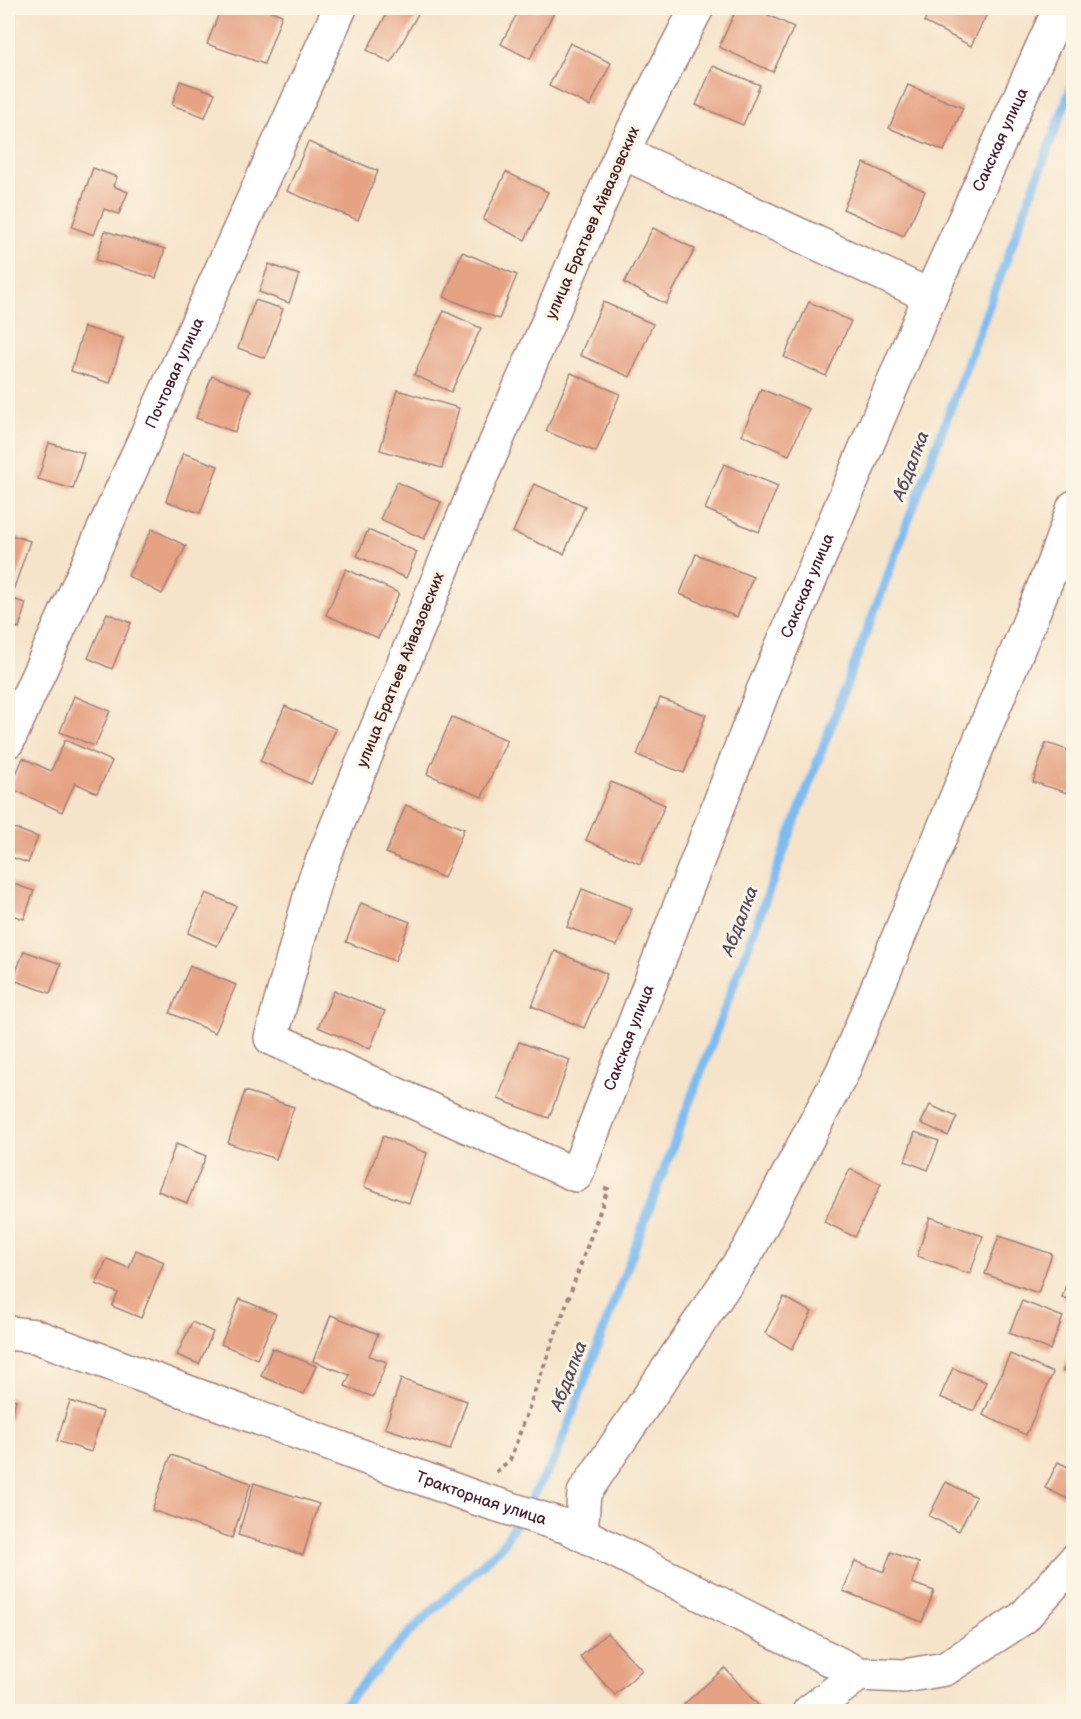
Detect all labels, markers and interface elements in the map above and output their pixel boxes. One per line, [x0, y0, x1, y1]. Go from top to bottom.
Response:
street label: Сакская улица [969, 84, 1032, 195]
street label: улица Братьев Айвазовских [542, 124, 644, 322]
street label: Почтовая улица [141, 314, 208, 431]
water label: Абдалка [888, 428, 934, 505]
street label: Сакская улица [777, 530, 838, 641]
street label: улица Братьев Айвазовских [353, 570, 449, 770]
water label: Абдалка [717, 883, 763, 960]
street label: Сакская улица [600, 982, 658, 1093]
water label: Абдалка [546, 1338, 592, 1415]
street label: Тракторная улица [413, 1467, 549, 1529]

